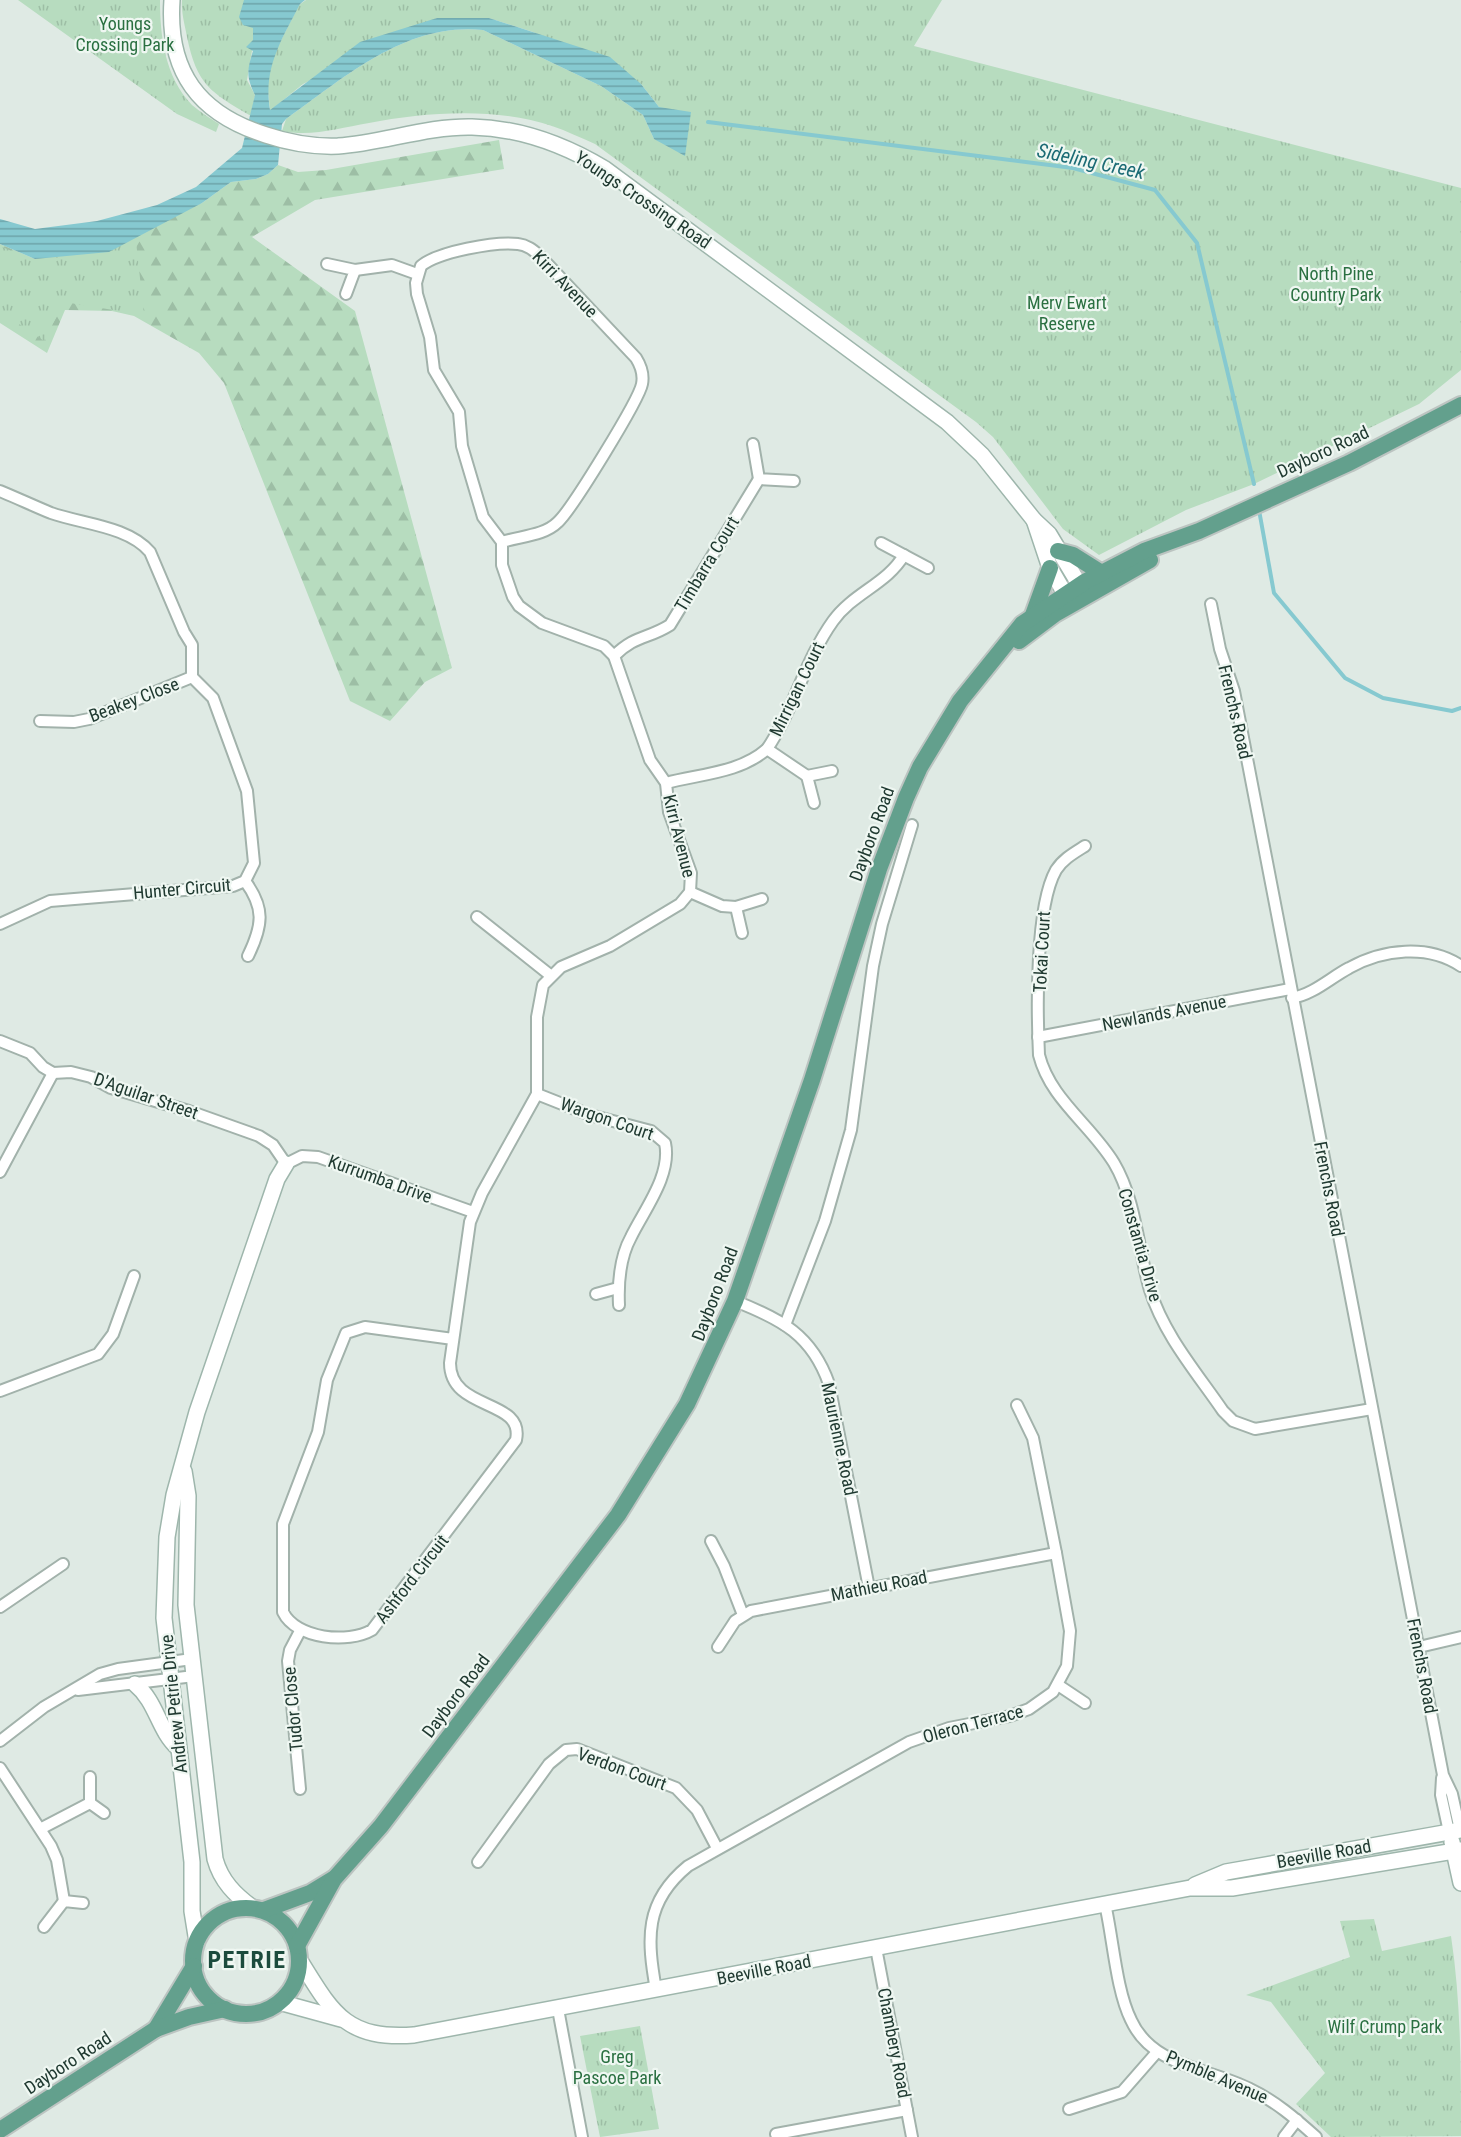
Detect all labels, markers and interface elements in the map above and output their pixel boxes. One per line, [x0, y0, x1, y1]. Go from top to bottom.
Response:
park label: Youngs Crossing Park [76, 13, 174, 55]
water label: Sideling Creek [1035, 138, 1148, 184]
street label: Youngs Crossing Road [571, 146, 715, 253]
street label: Kirri Avenue [528, 246, 602, 322]
park label: North Pine Country Park [1290, 263, 1382, 305]
park label: Merv Ewart Reserve [1027, 292, 1107, 334]
street label: Dayboro Road [1274, 421, 1372, 482]
street label: Timbarra Court [670, 512, 743, 615]
street label: Mirrigan Court [765, 638, 828, 739]
street label: Frenchs Road [1214, 663, 1257, 761]
street label: Beakey Close [86, 673, 182, 726]
street label: Dayboro Road [845, 784, 898, 884]
street label: Kirri Avenue [659, 792, 700, 880]
street label: Hunter Circuit [132, 874, 232, 903]
street label: Tokai Court [1029, 911, 1054, 993]
street label: Newlands Avenue [1100, 990, 1228, 1035]
street label: D'Aguilar Street [91, 1068, 201, 1123]
street label: Wargon Court [558, 1093, 657, 1144]
street label: Frenchs Road [1310, 1140, 1349, 1238]
street label: Kurrumba Drive [325, 1150, 435, 1207]
street label: Constantia Drive [1114, 1186, 1167, 1304]
street label: Dayboro Road [687, 1244, 742, 1344]
street label: Maurienne Road [817, 1380, 862, 1497]
street label: Ashford Circuit [371, 1530, 453, 1627]
street label: Mathieu Road [829, 1566, 929, 1605]
street label: Frenchs Road [1403, 1617, 1442, 1715]
street label: Andrew Petrie Drive [156, 1634, 191, 1774]
street label: Dayboro Road [417, 1650, 494, 1741]
street label: Tudor Close [278, 1666, 307, 1752]
street label: Oleron Terrace [920, 1700, 1025, 1747]
street label: Verdon Court [575, 1743, 670, 1794]
street label: Beeville Road [1275, 1835, 1373, 1872]
district label: PETRIE [207, 1946, 287, 1974]
street label: Beeville Road [715, 1950, 813, 1989]
street label: Chambery Road [874, 1986, 915, 2100]
park label: Wilf Crump Park [1328, 2016, 1442, 2037]
street label: Dayboro Road [21, 2027, 115, 2098]
park label: Greg Pascoe Park [573, 2046, 661, 2088]
street label: Pymble Avenue [1163, 2046, 1271, 2107]

